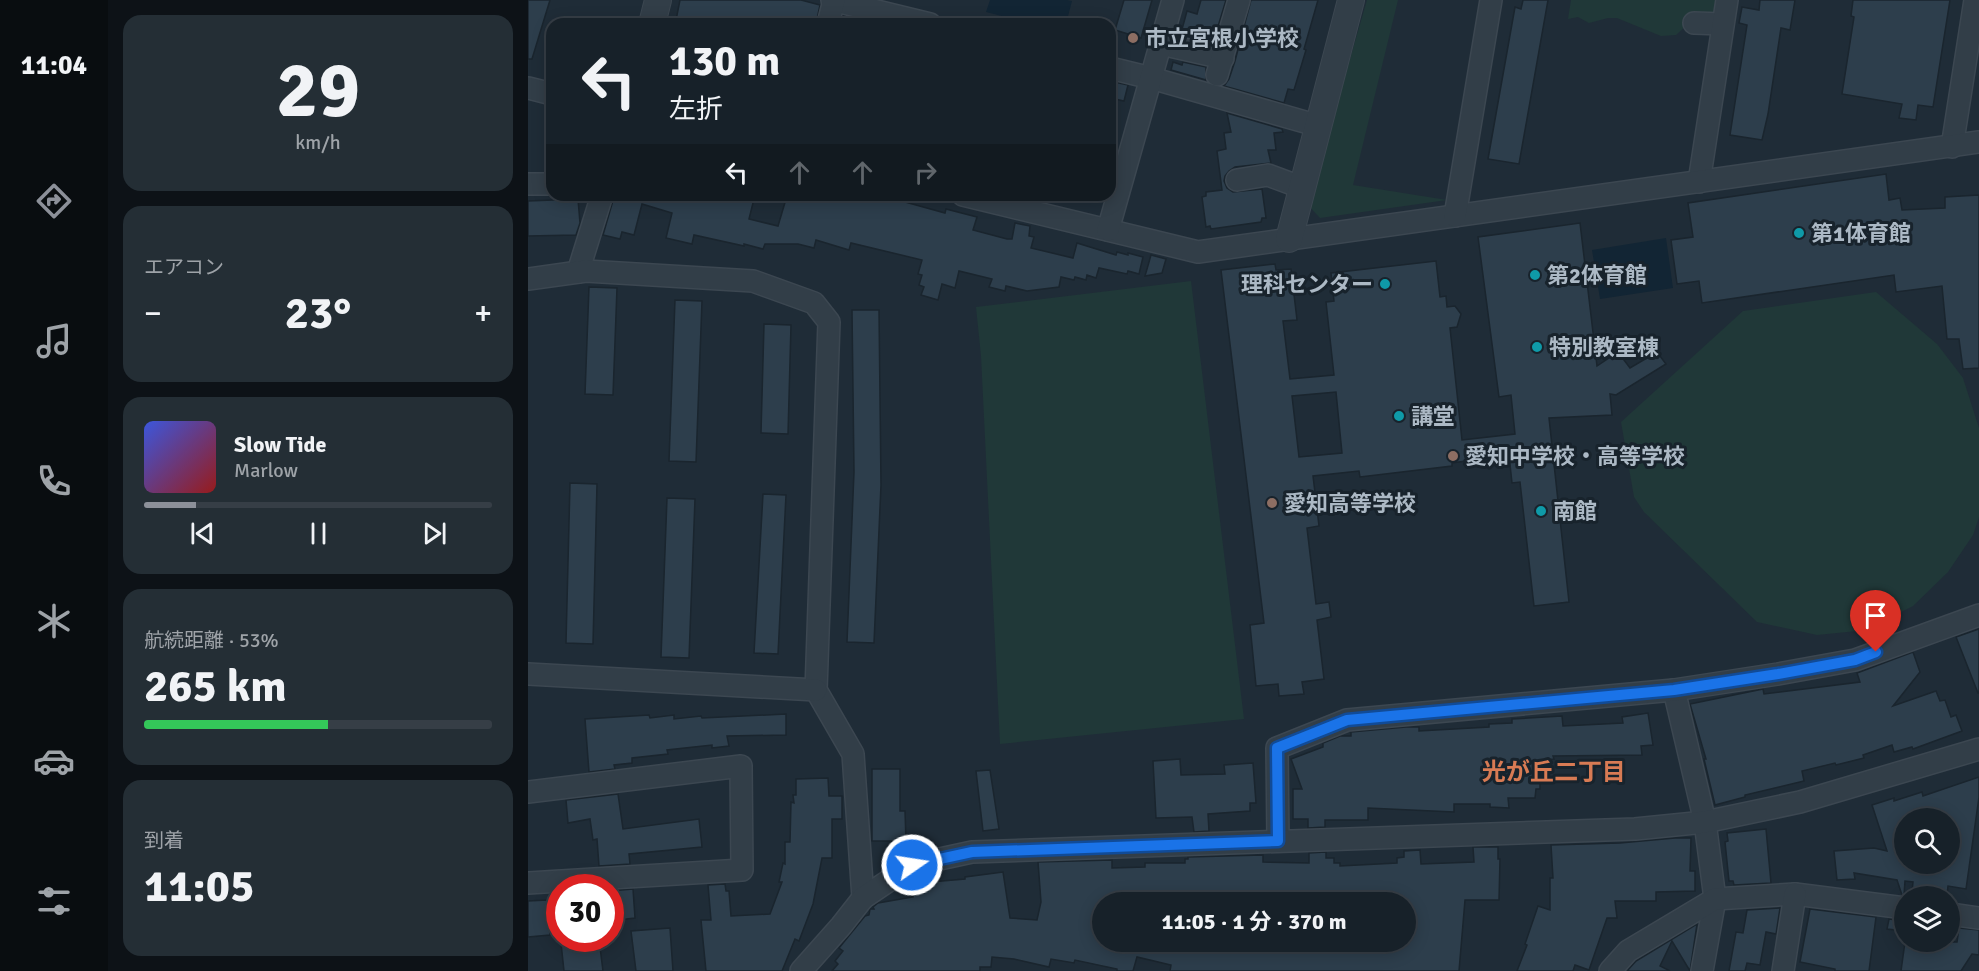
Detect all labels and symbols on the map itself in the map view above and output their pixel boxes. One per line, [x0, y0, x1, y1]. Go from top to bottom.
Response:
place label: 市立宮根小学校 [1145, 25, 1299, 52]
marker: 市立宮根小学校 [1126, 31, 1140, 45]
place label: 第1体育館 [1811, 220, 1911, 247]
marker: 第1体育館 [1792, 226, 1806, 240]
place label: 第2体育館 [1547, 262, 1647, 289]
marker: 第2体育館 [1528, 268, 1542, 282]
place label: 理科センター [1241, 271, 1373, 298]
marker: 理科センター [1378, 277, 1392, 291]
place label: 特別教室棟 [1549, 334, 1659, 361]
marker: 特別教室棟 [1530, 340, 1544, 354]
place label: 講堂 [1411, 403, 1455, 430]
marker: 講堂 [1392, 409, 1406, 423]
place label: 愛知中学校・高等学校 [1465, 443, 1685, 470]
marker: 愛知中学校・高等学校 [1446, 449, 1460, 463]
place label: 愛知高等学校 [1284, 490, 1416, 517]
marker: 愛知高等学校 [1265, 496, 1279, 510]
place label: 南館 [1553, 498, 1597, 525]
marker: 南館 [1534, 504, 1548, 518]
pin [1850, 590, 1901, 652]
district label: 光が丘二丁目 [1482, 757, 1626, 787]
position arrow [880, 833, 944, 897]
speed limit sign: 30 [546, 874, 624, 952]

